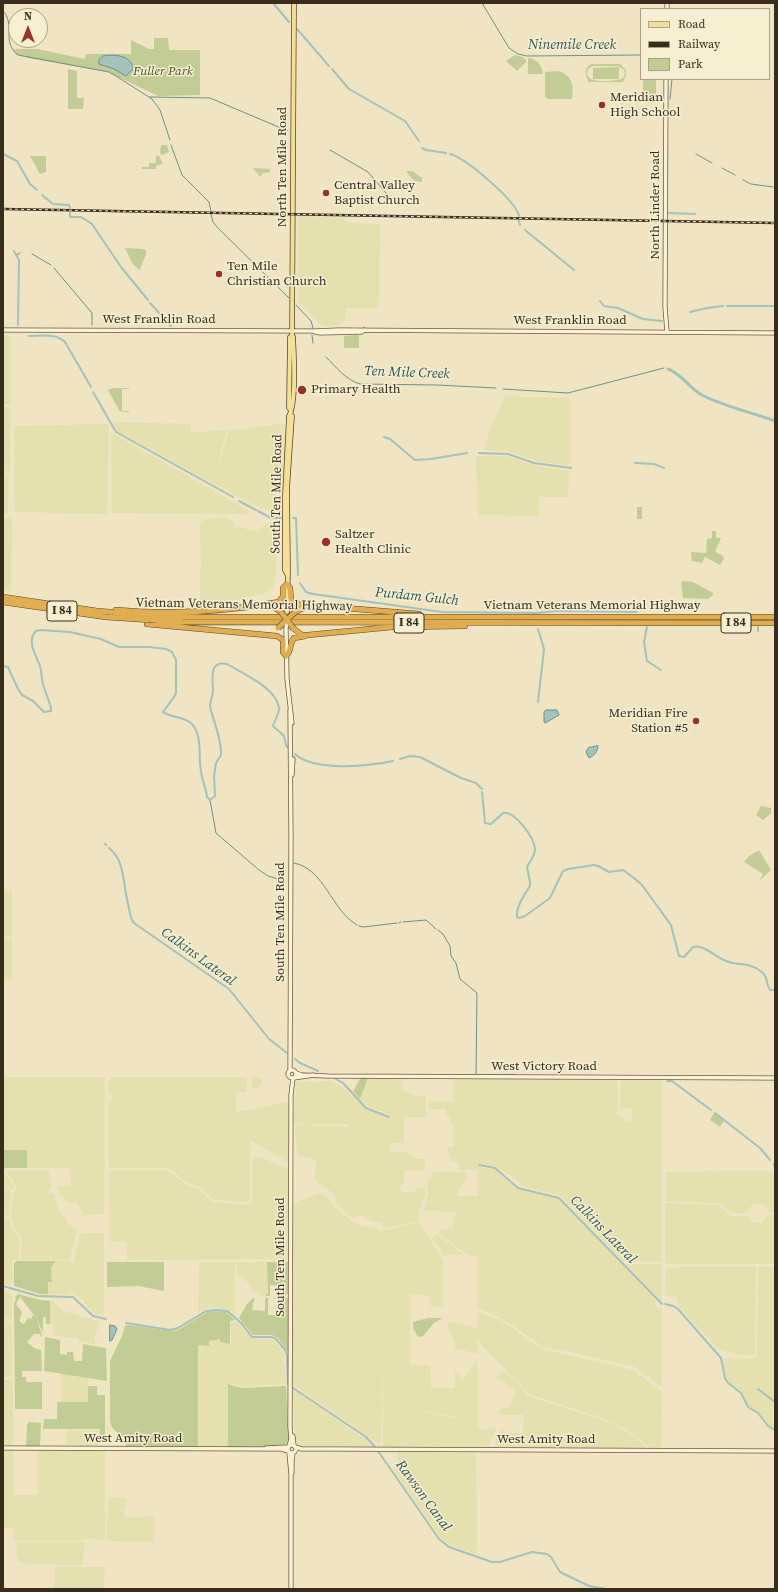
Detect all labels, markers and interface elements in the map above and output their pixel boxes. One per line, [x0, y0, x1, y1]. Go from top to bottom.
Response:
north arrow [8, 8, 48, 48]
legend [640, 8, 770, 80]
text: N [24, 9, 32, 24]
text: Road [678, 16, 705, 32]
text: Railway [678, 36, 720, 52]
water label: Ninemile Creek [528, 37, 616, 53]
text: Park [678, 56, 703, 72]
park label: Fuller Park [133, 64, 193, 80]
place label: Meridian High School [610, 90, 680, 121]
marker: Meridian High School [597, 100, 607, 110]
street label: North Ten Mile Road [275, 107, 291, 227]
street label: North Linder Road [648, 151, 664, 259]
place label: Central Valley Baptist Church [334, 178, 420, 209]
marker: Central Valley Baptist Church [321, 188, 331, 198]
place label: Ten Mile Christian Church [227, 259, 327, 290]
marker: Ten Mile Christian Church [214, 269, 224, 279]
street label: West Franklin Road [102, 312, 216, 328]
street label: West Franklin Road [513, 313, 627, 329]
water label: Ten Mile Creek [364, 363, 450, 383]
place label: Primary Health [311, 382, 400, 398]
marker: Primary Health [296, 384, 308, 396]
street label: South Ten Mile Road [268, 434, 286, 554]
place label: Saltzer Health Clinic [335, 527, 411, 558]
marker: Saltzer Health Clinic [320, 536, 332, 548]
water label: Purdam Gulch [374, 584, 460, 610]
street label: Vietnam Veterans Memorial Highway [135, 595, 353, 615]
street label: Vietnam Veterans Memorial Highway [484, 598, 700, 614]
road number: I 84 [47, 601, 77, 621]
road number: I 84 [394, 613, 424, 633]
road number: I 84 [721, 613, 751, 633]
place label: Meridian Fire Station #5 [609, 706, 688, 737]
marker: Meridian Fire Station #5 [691, 716, 701, 726]
street label: South Ten Mile Road [273, 862, 289, 982]
water label: Calkins Lateral [157, 924, 239, 990]
street label: West Victory Road [491, 1059, 597, 1075]
water label: Calkins Lateral [566, 1192, 640, 1268]
street label: South Ten Mile Road [273, 1197, 289, 1317]
street label: West Amity Road [84, 1431, 182, 1447]
street label: West Amity Road [497, 1432, 595, 1448]
water label: Rawson Canal [392, 1457, 454, 1535]

